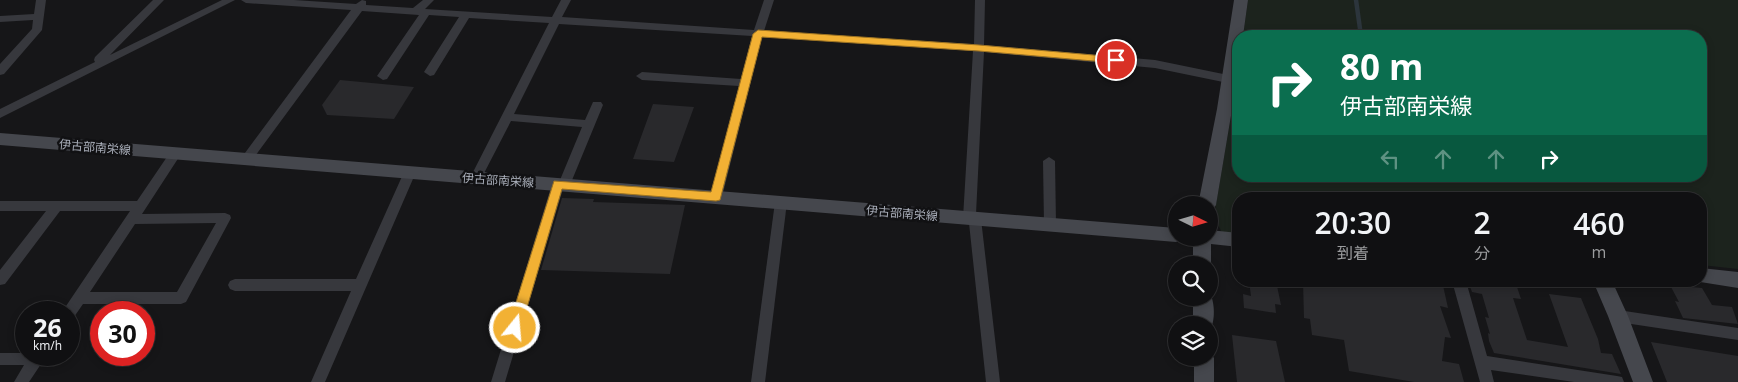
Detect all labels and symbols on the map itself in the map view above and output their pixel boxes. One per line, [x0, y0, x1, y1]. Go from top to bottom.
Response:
pin [1095, 39, 1137, 81]
street label: 伊古部南栄線 [58, 135, 132, 159]
street label: 伊古部南栄線 [461, 169, 535, 191]
north arrow [1168, 196, 1218, 246]
street label: 伊古部南栄線 [865, 201, 939, 225]
speed limit sign: 30 [90, 301, 155, 366]
position arrow [488, 301, 540, 353]

